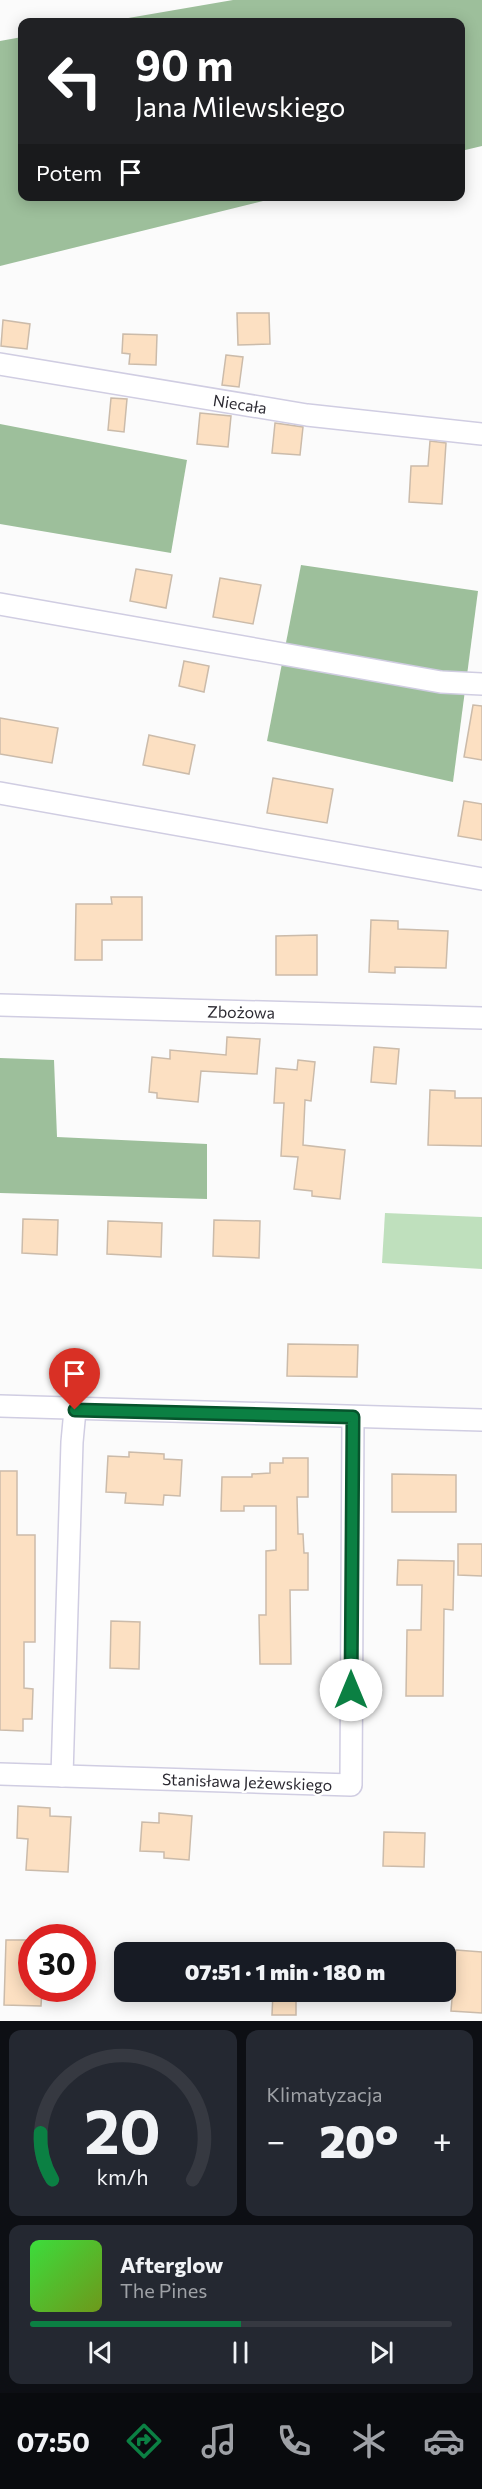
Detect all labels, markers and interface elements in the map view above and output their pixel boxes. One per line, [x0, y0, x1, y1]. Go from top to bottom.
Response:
text: 90 m [135, 38, 234, 90]
icon: left [36, 42, 114, 120]
text: Jana Milewskiego [135, 90, 345, 123]
icon: arrive [114, 156, 147, 189]
text: Potem [36, 159, 102, 186]
street label: Niecała [212, 390, 268, 417]
street label: Zbożowa [207, 1001, 275, 1022]
pin [49, 1348, 100, 1410]
icon: arrive [58, 1357, 91, 1390]
position arrow [319, 1658, 383, 1722]
street label: Stanisława Jeżewskiego [162, 1769, 333, 1794]
speed limit sign: 30 [18, 1924, 96, 2002]
text: 07:51 · 1 min · 180 m [185, 1958, 385, 1985]
text: Klimatyzacja [267, 2082, 382, 2106]
text: 20 [84, 2091, 161, 2167]
text: 20° [319, 2112, 398, 2167]
text: − [267, 2119, 285, 2160]
text: + [433, 2119, 452, 2160]
text: km/h [97, 2163, 149, 2189]
text: Afterglow [120, 2251, 223, 2278]
text: The Pines [120, 2278, 207, 2302]
icon: previous [84, 2336, 117, 2369]
icon: pause [224, 2336, 257, 2369]
icon: next [365, 2336, 398, 2369]
icon: directions [123, 2420, 165, 2462]
icon: music [198, 2420, 240, 2462]
icon: phone [273, 2420, 315, 2462]
icon: climate [348, 2420, 390, 2462]
icon: car [423, 2420, 465, 2462]
text: 07:50 [17, 2425, 90, 2458]

